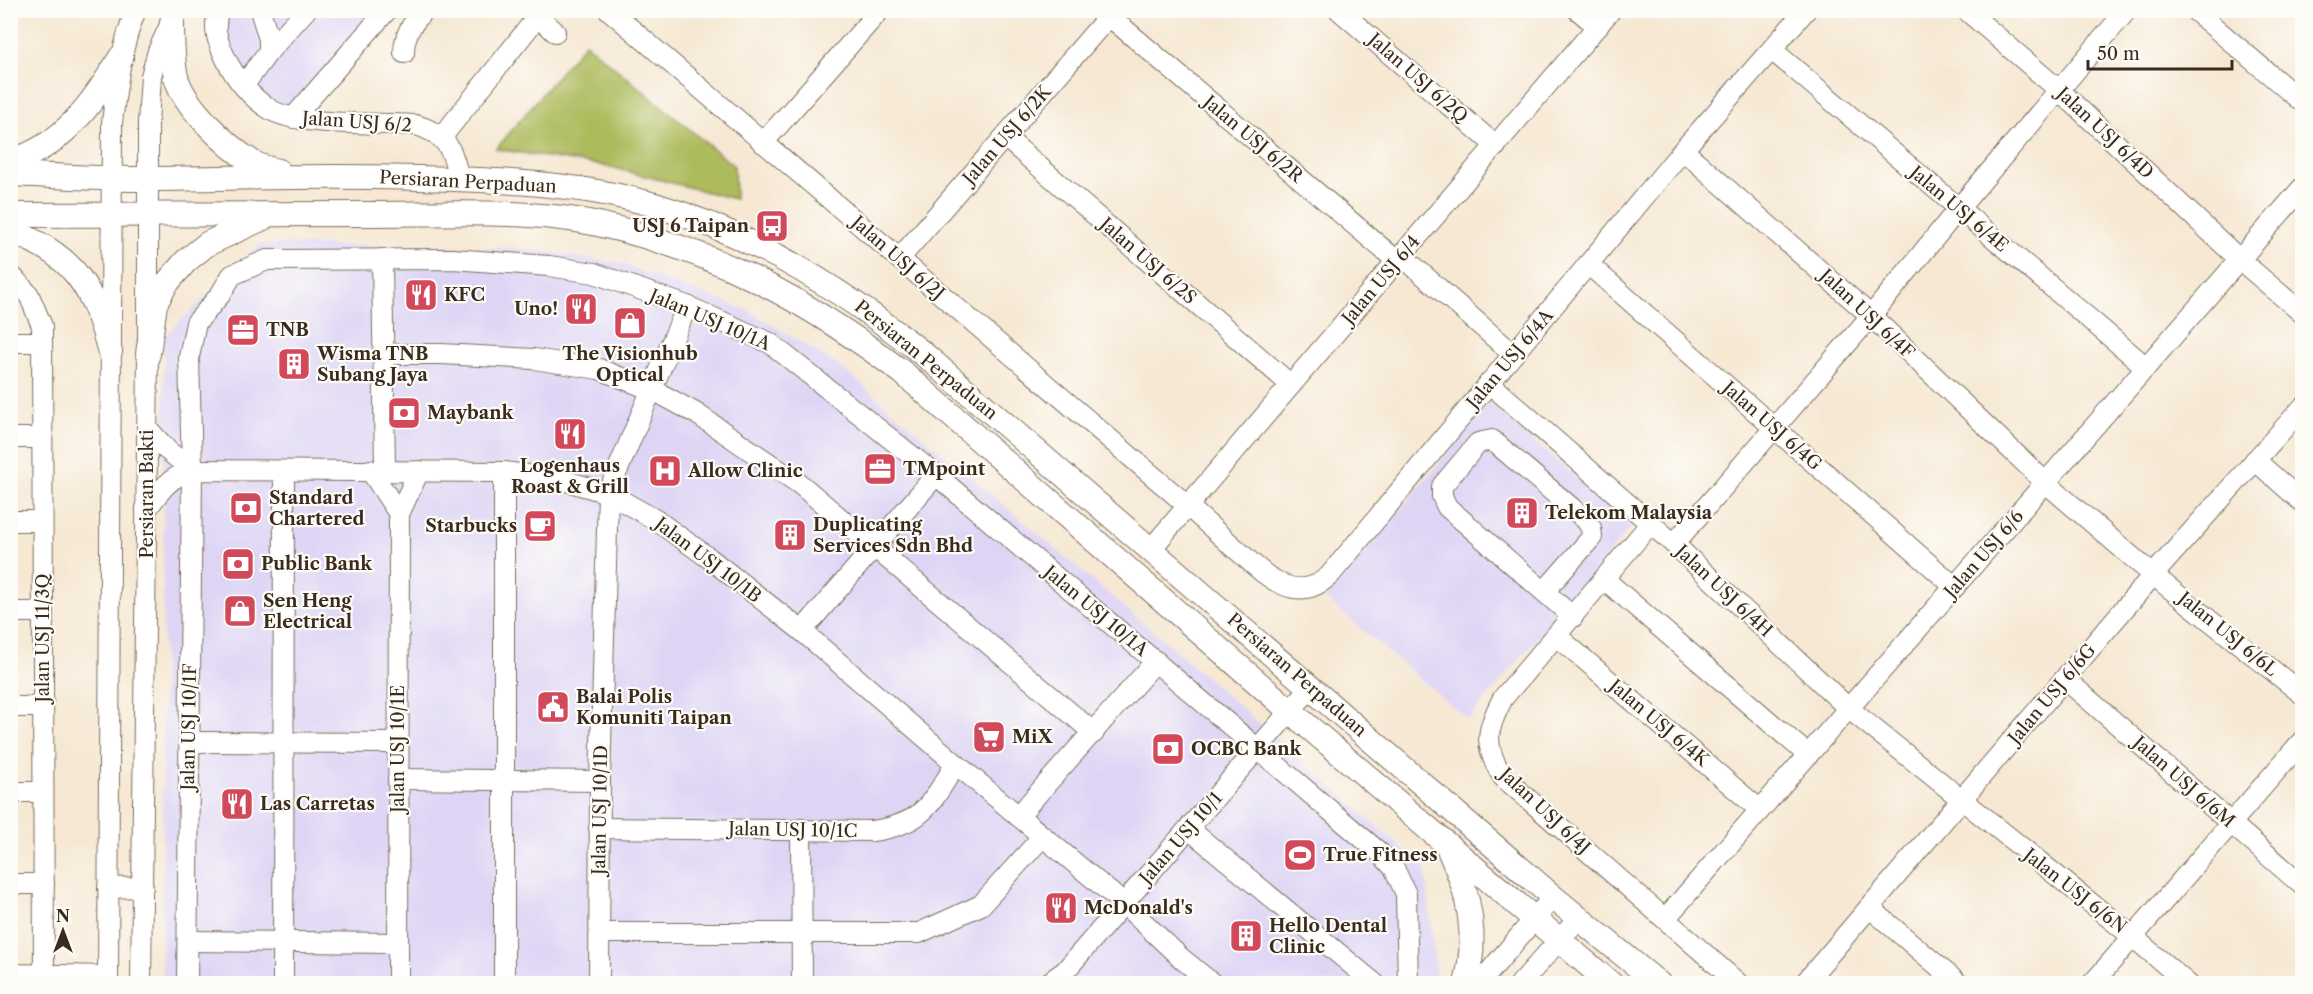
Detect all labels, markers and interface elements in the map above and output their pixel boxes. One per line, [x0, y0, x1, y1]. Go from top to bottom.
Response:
street label: Jalan USJ 6/2Q [1361, 27, 1472, 127]
scale bar [2088, 33, 2232, 71]
text: 50 m [2097, 43, 2140, 65]
street label: Jalan USJ 6/2K [956, 80, 1057, 191]
street label: Jalan USJ 6/4D [2050, 81, 2158, 183]
street label: Jalan USJ 6/2R [1197, 89, 1308, 188]
street label: Jalan USJ 6/2 [298, 107, 413, 137]
street label: Jalan USJ 6/4E [1903, 159, 2013, 257]
street label: Persiaran Perpaduan [379, 166, 557, 198]
bus stop icon: USJ 6 Taipan [754, 208, 790, 244]
street label: Jalan USJ 6/2J [845, 210, 949, 304]
street label: Jalan USJ 6/2S [1093, 211, 1201, 309]
place label: USJ 6 Taipan [632, 215, 750, 237]
street label: Jalan USJ 6/4 [1335, 231, 1425, 331]
street label: Jalan USJ 6/4F [1813, 263, 1919, 364]
restaurant icon: KFC [403, 277, 439, 313]
street label: Jalan USJ 10/1A [643, 283, 774, 356]
place label: KFC [444, 284, 485, 306]
restaurant icon: Uno! [563, 291, 599, 327]
street label: Persiaran Perpaduan [850, 296, 1002, 424]
place label: Uno! [514, 298, 558, 320]
street label: Jalan USJ 6/4A [1460, 304, 1558, 416]
shop icon: The Visionhub Optical [612, 305, 648, 341]
office icon: TNB [225, 312, 261, 348]
place label: TNB [266, 319, 309, 341]
place label: Wisma TNB Subang Jaya [316, 343, 428, 386]
place label: The Visionhub Optical [562, 343, 698, 386]
building icon: Wisma TNB Subang Jaya [276, 346, 312, 382]
street label: Jalan USJ 6/4G [1716, 375, 1826, 475]
bank icon: Maybank [386, 395, 422, 431]
place label: Maybank [427, 402, 515, 424]
restaurant icon: Logenhaus Roast & Grill [552, 416, 588, 452]
street label: Persiaran Bakti [136, 429, 158, 559]
office icon: TMpoint [862, 451, 898, 487]
hospital icon: Allow Clinic [647, 453, 683, 489]
place label: Logenhaus Roast & Grill [511, 455, 629, 498]
place label: TMpoint [903, 458, 986, 480]
place label: Allow Clinic [687, 460, 803, 482]
place label: Standard Chartered [269, 487, 364, 530]
bank icon: Standard Chartered [228, 490, 264, 526]
building icon: Telekom Malaysia [1504, 495, 1540, 531]
place label: Telekom Malaysia [1545, 502, 1713, 524]
street label: Jalan USJ 6/6 [1938, 505, 2028, 605]
cafe icon: Starbucks [522, 508, 558, 544]
street label: Jalan USJ 10/1B [648, 511, 766, 607]
place label: Duplicating Services Sdn Bhd [813, 514, 973, 557]
place label: Starbucks [425, 515, 517, 537]
building icon: Duplicating Services Sdn Bhd [772, 517, 808, 553]
street label: Jalan USJ 6/4H [1669, 538, 1777, 642]
bank icon: Public Bank [220, 546, 256, 582]
place label: Public Bank [261, 553, 373, 575]
street label: Jalan USJ 10/1A [1037, 559, 1153, 661]
street label: Jalan USJ 11/3Q [32, 573, 54, 706]
street label: Jalan USJ 6/6L [2172, 585, 2282, 681]
place label: Sen Heng Electrical [263, 590, 352, 633]
shop icon: Sen Heng Electrical [222, 593, 258, 629]
street label: Persiaran Perpaduan [1223, 608, 1371, 742]
street label: Jalan USJ 6/6G [2002, 639, 2101, 751]
street label: Jalan USJ 10/1F [177, 663, 201, 794]
street label: Jalan USJ 6/4K [1602, 673, 1714, 772]
street label: Jalan USJ 10/1E [387, 685, 409, 816]
place label: Balai Polis Komuniti Taipan [576, 686, 732, 729]
public building icon: Balai Polis Komuniti Taipan [535, 689, 571, 725]
supermarket icon: MiX [971, 719, 1007, 755]
place label: MiX [1012, 726, 1054, 748]
street label: Jalan USJ 6/6M [2126, 730, 2239, 832]
bank icon: OCBC Bank [1150, 731, 1186, 767]
place label: OCBC Bank [1191, 738, 1302, 760]
street label: Jalan USJ 10/1D [588, 745, 612, 878]
street label: Jalan USJ 6/4J [1493, 761, 1595, 859]
restaurant icon: Las Carretas [219, 786, 255, 822]
street label: Jalan USJ 10/1 [1133, 787, 1227, 891]
place label: Las Carretas [260, 793, 375, 815]
street label: Jalan USJ 10/1C [725, 818, 858, 842]
sports icon: True Fitness [1282, 837, 1318, 873]
street label: Jalan USJ 6/6N [2017, 842, 2131, 938]
place label: True Fitness [1323, 844, 1438, 866]
restaurant icon: McDonald's [1043, 890, 1079, 926]
place label: McDonald's [1084, 897, 1193, 919]
north arrow [33, 901, 93, 961]
text: N [56, 906, 70, 926]
place label: Hello Dental Clinic [1269, 915, 1387, 958]
building icon: Hello Dental Clinic [1228, 918, 1264, 954]

